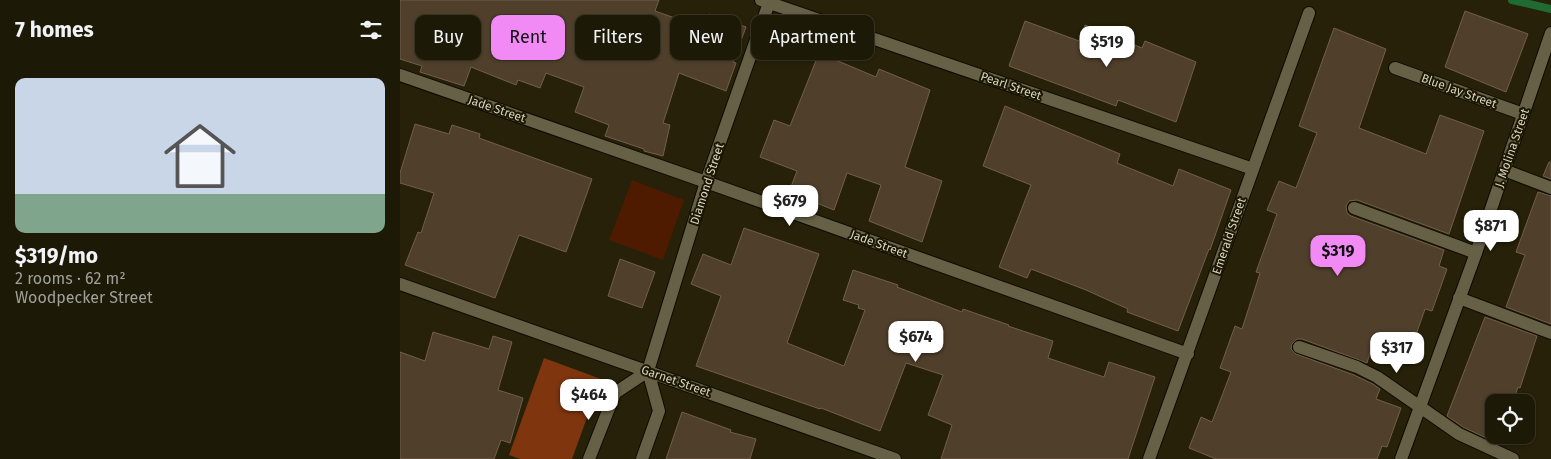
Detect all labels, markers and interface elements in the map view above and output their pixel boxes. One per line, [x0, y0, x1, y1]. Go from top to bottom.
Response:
chip: Buy [415, 15, 481, 60]
chip: Rent [491, 15, 565, 60]
chip: Filters [575, 15, 660, 60]
chip: New [670, 15, 741, 60]
chip: Apartment [751, 15, 874, 60]
icon: filters [357, 16, 385, 44]
text: 7 homes [15, 17, 94, 43]
pin: $519 [1077, 26, 1137, 68]
text: $519 [1091, 32, 1123, 51]
street label: Pearl Street [979, 69, 1044, 103]
street label: Blue Jay Street [1419, 71, 1499, 111]
street label: Jade Street [467, 93, 528, 126]
street label: J. Molina Street [1492, 106, 1532, 189]
icon: home [155, 111, 245, 201]
street label: Diamond Street [687, 141, 727, 227]
pin: $679 [760, 184, 820, 227]
text: $679 [773, 191, 807, 210]
street label: Emerald Street [1209, 195, 1249, 276]
pin: $871 [1461, 210, 1521, 252]
text: $871 [1475, 216, 1507, 235]
street label: Jade Street [849, 227, 910, 261]
pin: $319 [1308, 234, 1368, 277]
text: $319 [1321, 241, 1355, 260]
text: $319/mo [15, 243, 98, 269]
text: 2 rooms · 62 m² [15, 269, 126, 288]
text: Woodpecker Street [15, 288, 153, 307]
pin: $674 [886, 320, 946, 363]
text: $674 [899, 327, 933, 346]
pin: $317 [1367, 332, 1427, 374]
text: $317 [1381, 338, 1413, 357]
street label: Garnet Street [640, 363, 713, 400]
pin: $464 [559, 378, 619, 421]
text: $464 [571, 385, 607, 404]
map controls [1485, 394, 1535, 444]
button: locate [1485, 394, 1535, 444]

